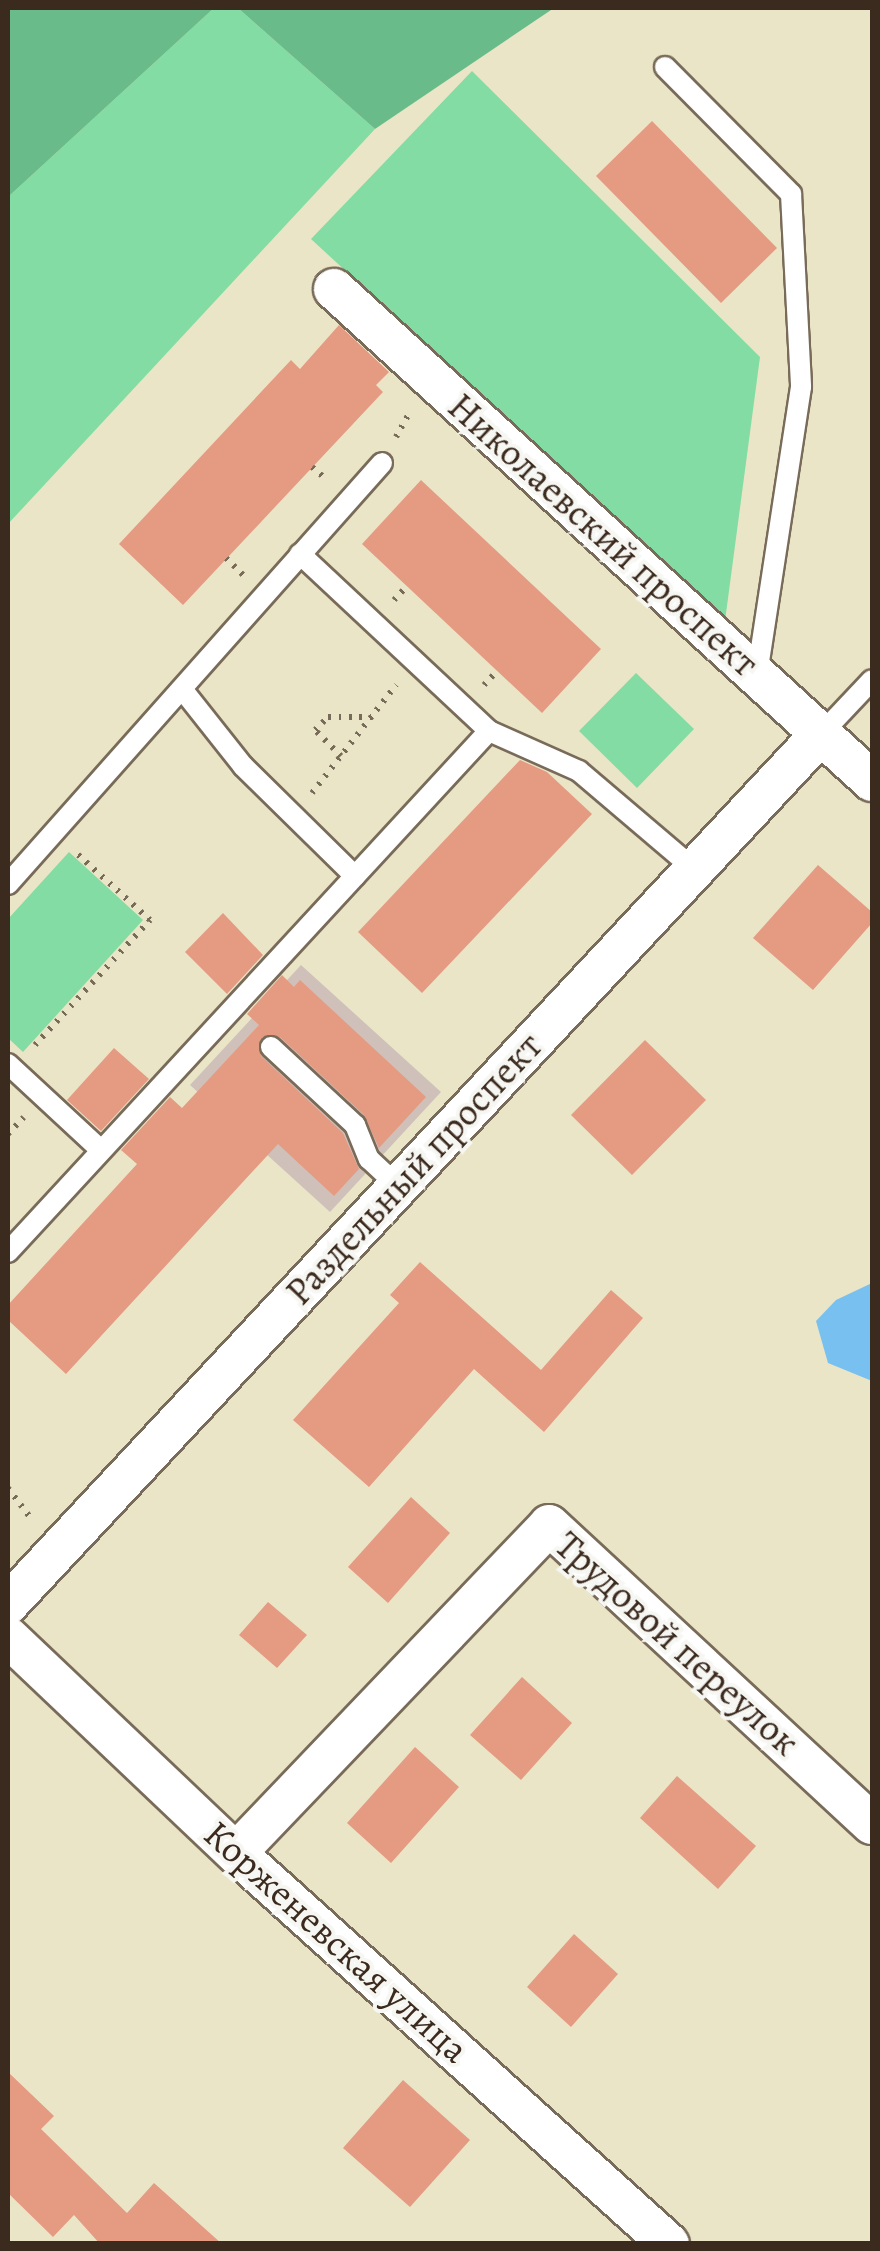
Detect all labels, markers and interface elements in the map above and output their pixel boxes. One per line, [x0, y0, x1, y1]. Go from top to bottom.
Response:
street label: Николаевский проспект [439, 384, 767, 686]
street label: Раздельный проспект [276, 1023, 552, 1315]
street label: Трудовой переулок [546, 1523, 808, 1765]
street label: Корженевская улица [194, 1811, 478, 2073]

